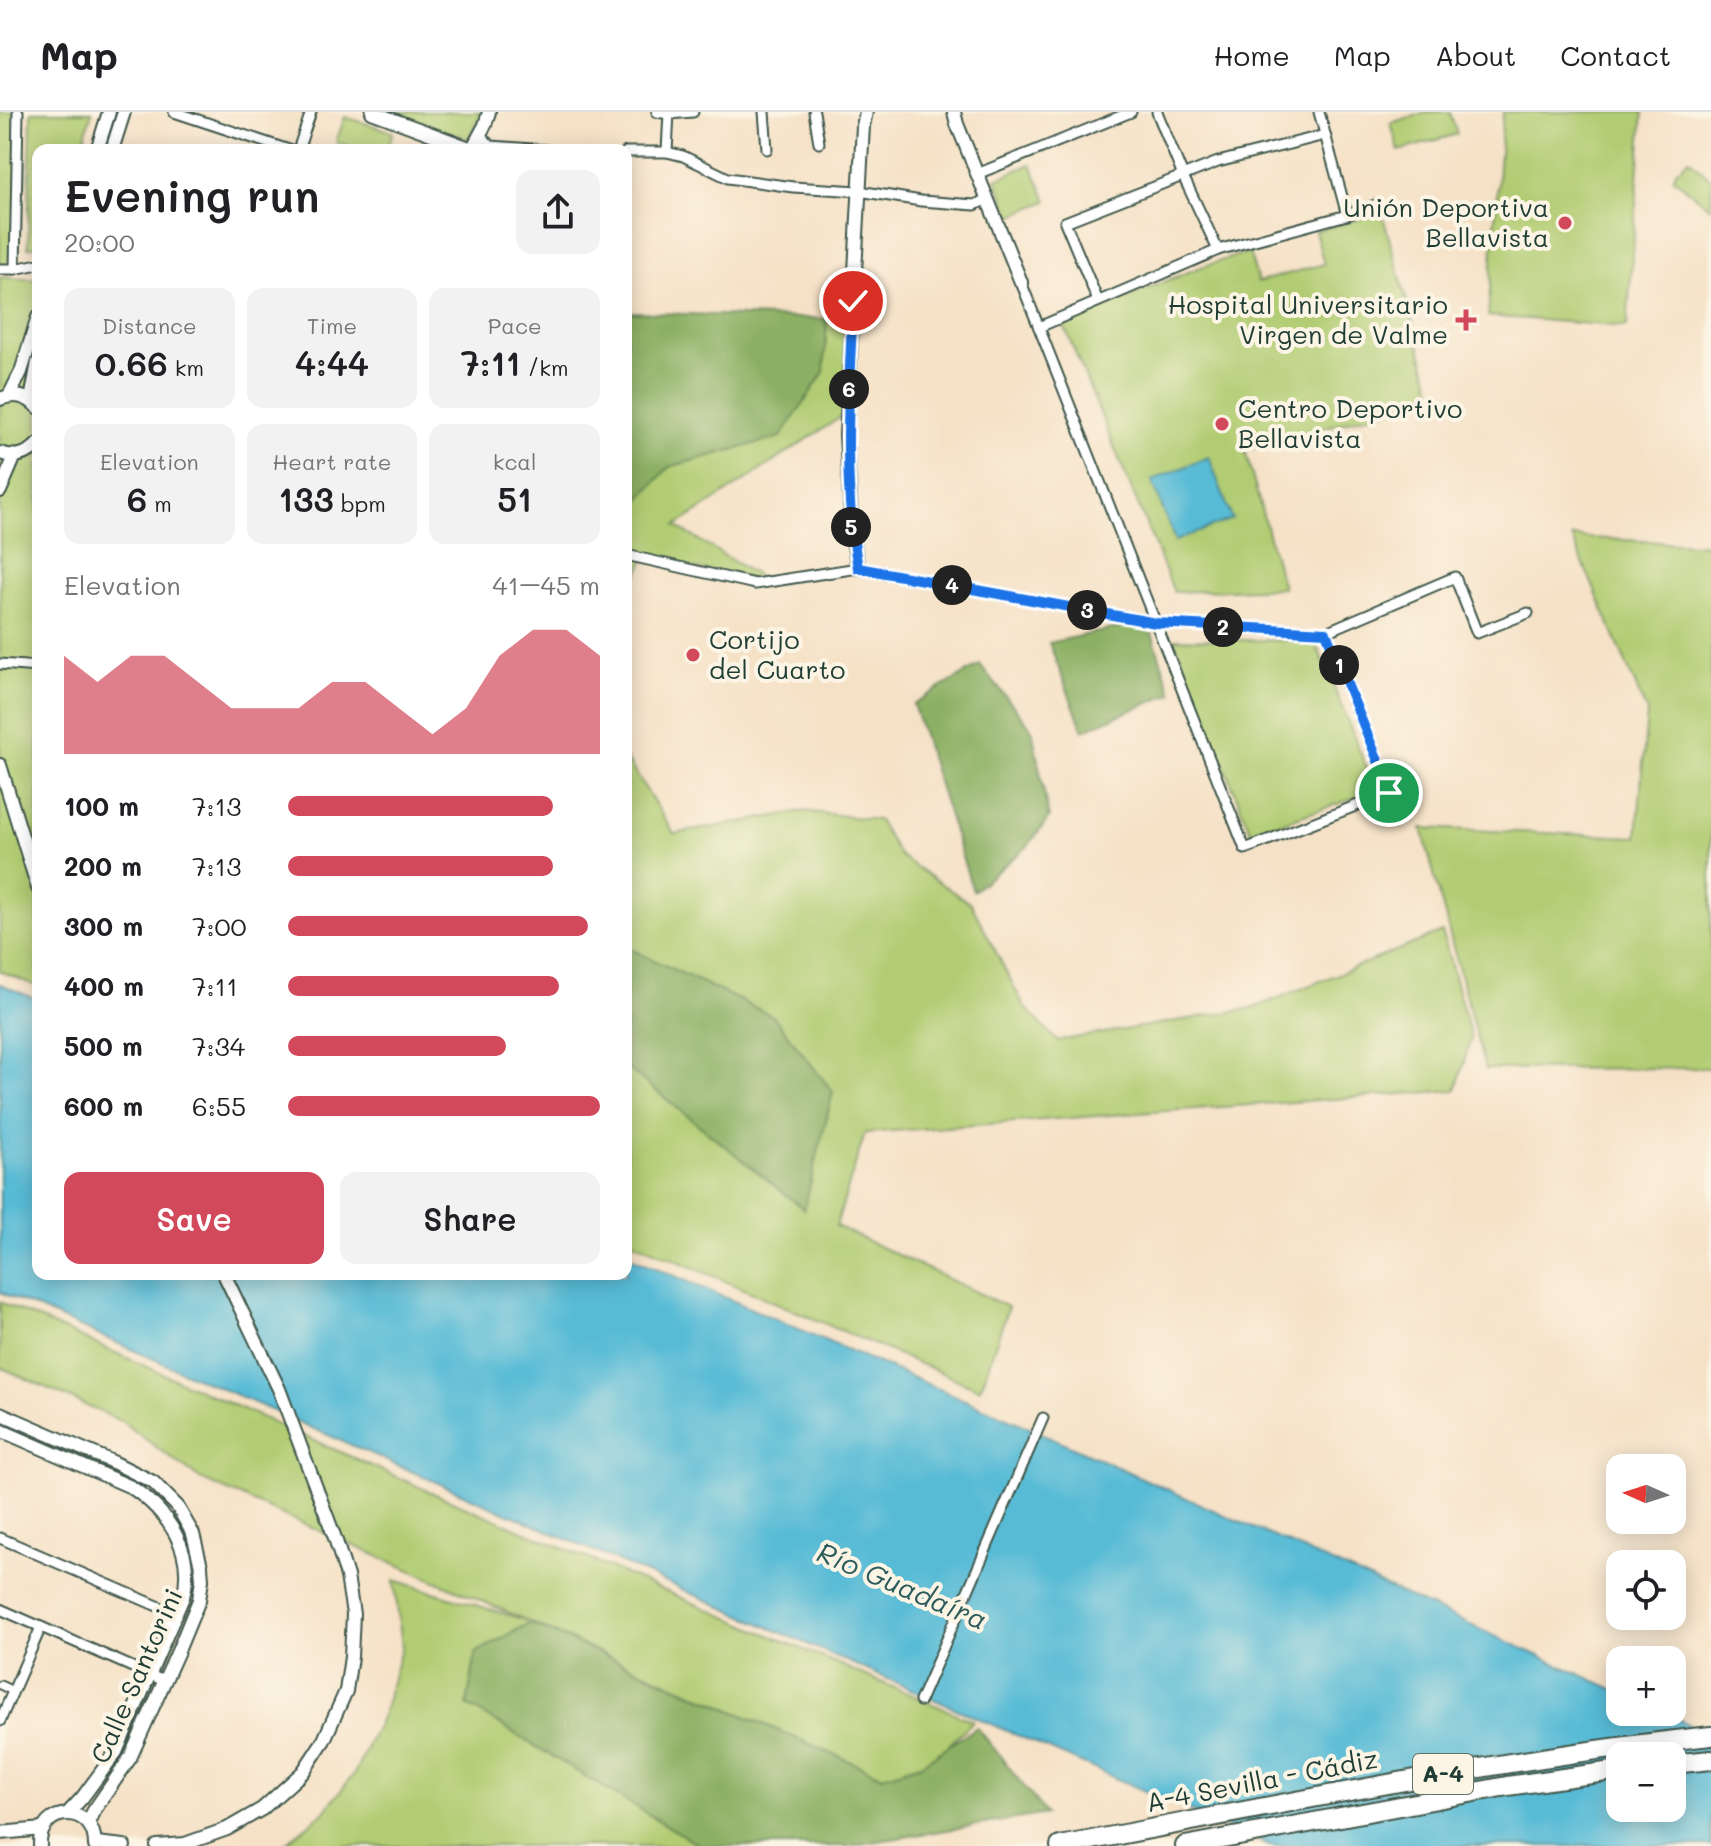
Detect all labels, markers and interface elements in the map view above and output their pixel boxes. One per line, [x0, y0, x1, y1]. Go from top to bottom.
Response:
text: Map [40, 30, 118, 80]
text: Home [1214, 37, 1290, 73]
text: Map [1334, 37, 1391, 73]
text: About [1435, 37, 1516, 73]
text: Contact [1560, 37, 1671, 73]
text: Evening run [64, 166, 319, 223]
button: share [516, 170, 600, 254]
place label: Unión Deportiva Bellavista [1343, 190, 1549, 254]
marker: Unión Deportiva Bellavista [1556, 214, 1574, 232]
text: 20:00 [64, 225, 135, 259]
pin [819, 267, 887, 335]
icon: check [831, 279, 875, 323]
place label: Hospital Universitario Virgen de Valme [1168, 287, 1448, 351]
marker: Hospital Universitario Virgen de Valme [1455, 309, 1477, 331]
text: Distance [102, 311, 197, 340]
text: Time [307, 311, 357, 340]
text: Pace [488, 311, 542, 340]
text: 0.66 [95, 340, 168, 385]
text: 4:44 [295, 340, 369, 385]
text: 7:11 [461, 340, 521, 385]
text: km [168, 353, 204, 382]
text: /km [521, 353, 568, 382]
pin: 6 [829, 369, 869, 409]
text: 6 [842, 374, 856, 403]
place label: Centro Deportivo Bellavista [1238, 391, 1462, 455]
marker: Centro Deportivo Bellavista [1213, 415, 1231, 433]
text: Elevation [100, 447, 199, 476]
text: Heart rate [273, 447, 391, 476]
text: kcal [493, 447, 537, 476]
text: 6 [127, 476, 147, 521]
text: 133 [278, 476, 334, 521]
text: 51 [497, 476, 532, 521]
text: m [147, 489, 172, 518]
text: bpm [334, 489, 386, 518]
pin: 5 [831, 507, 871, 547]
text: 5 [845, 512, 857, 541]
pin: 4 [932, 565, 972, 605]
text: Elevation [64, 568, 181, 602]
text: 41–45 m [492, 568, 600, 602]
text: 4 [945, 570, 959, 599]
pin: 3 [1067, 590, 1107, 630]
text: 3 [1080, 595, 1094, 624]
pin: 2 [1203, 607, 1243, 647]
text: 2 [1217, 612, 1229, 641]
place label: Cortijo del Cuarto [709, 622, 845, 686]
pin: 1 [1319, 645, 1359, 685]
marker: Cortijo del Cuarto [684, 646, 702, 664]
text: 1 [1334, 650, 1344, 679]
pin [1355, 759, 1423, 827]
icon: arrive [1367, 771, 1411, 815]
text: 100 m [64, 789, 139, 823]
text: 7:13 [192, 789, 241, 823]
text: 200 m [64, 849, 142, 883]
text: 7:13 [192, 849, 241, 883]
text: 300 m [64, 909, 143, 943]
text: 7:00 [192, 909, 247, 943]
text: 400 m [64, 969, 144, 1003]
text: 7:11 [192, 969, 238, 1003]
text: 500 m [64, 1029, 143, 1063]
text: 7:34 [192, 1029, 245, 1063]
text: 600 m [64, 1089, 143, 1123]
text: 6:55 [192, 1089, 246, 1123]
button: Save [64, 1172, 324, 1264]
button: Share [340, 1172, 600, 1264]
north arrow [1606, 1454, 1686, 1534]
map controls [1606, 1454, 1686, 1822]
water label: Río Guadaíra [812, 1533, 993, 1637]
button: locate [1606, 1550, 1686, 1630]
street label: Calle Santorini [82, 1583, 190, 1768]
button: + [1606, 1646, 1686, 1726]
street label: A-4 Sevilla - Cádiz [1143, 1741, 1381, 1819]
button: − [1606, 1742, 1686, 1822]
road number: A-4 [1413, 1754, 1473, 1794]

